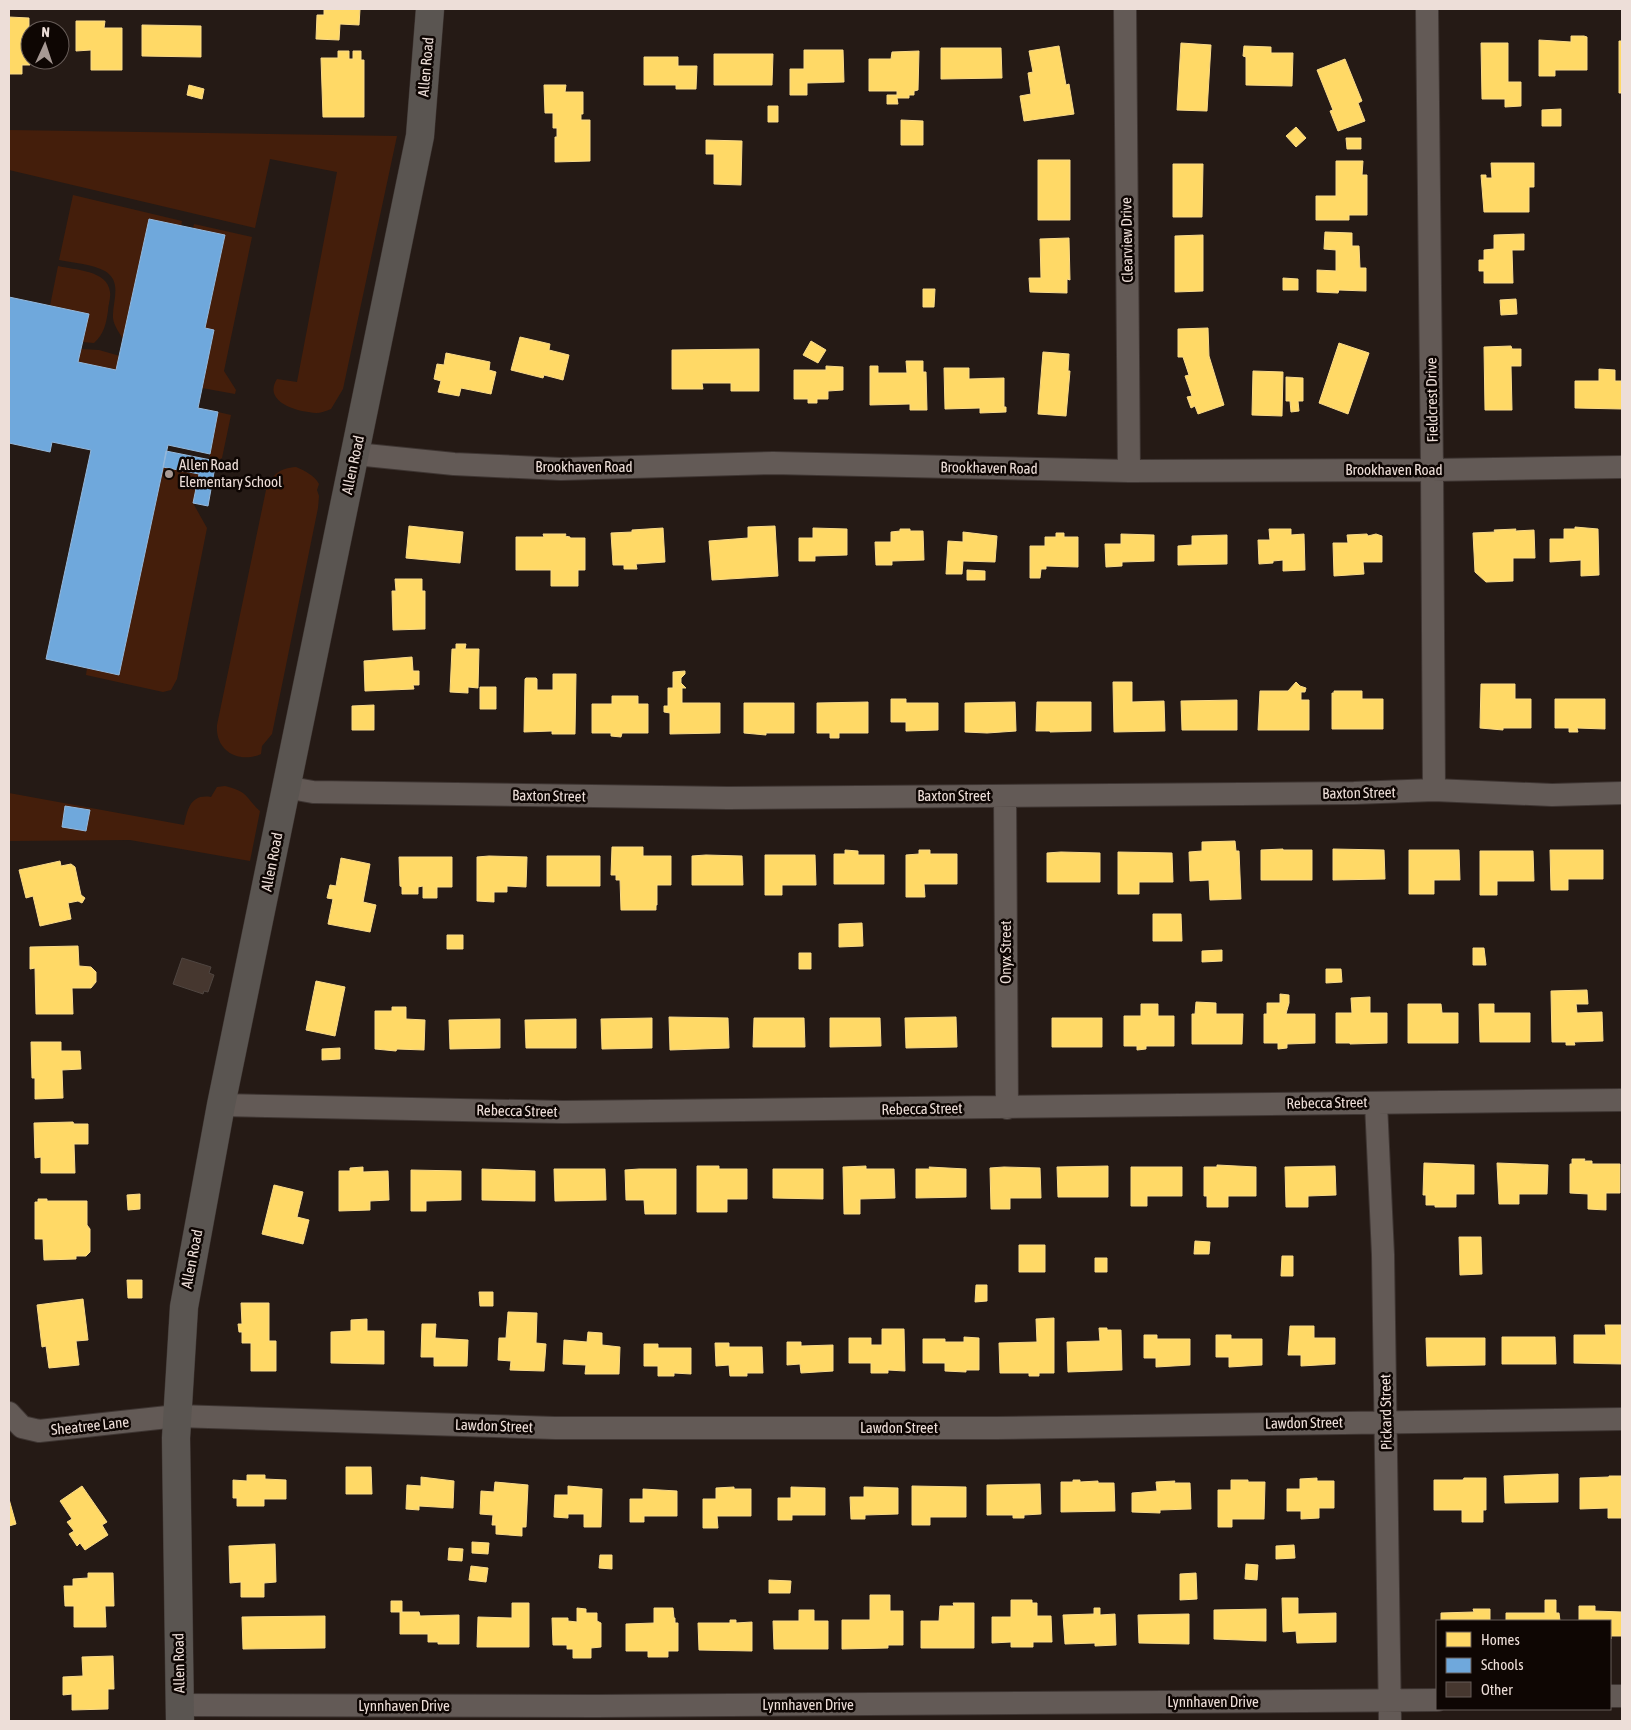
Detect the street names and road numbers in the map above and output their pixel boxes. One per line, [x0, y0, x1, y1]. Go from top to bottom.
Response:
street label: Allen Road [414, 36, 437, 98]
street label: Clearview Drive [1117, 197, 1136, 283]
street label: Fieldcrest Drive [1422, 357, 1441, 443]
street label: Allen Road [338, 434, 367, 496]
street label: Brookhaven Road [535, 458, 633, 475]
street label: Brookhaven Road [940, 458, 1038, 477]
street label: Brookhaven Road [1345, 461, 1443, 478]
street label: Baxton Street [1322, 783, 1396, 802]
street label: Baxton Street [512, 786, 586, 805]
street label: Baxton Street [917, 787, 991, 804]
street label: Allen Road [257, 831, 286, 893]
street label: Onyx Street [997, 920, 1014, 984]
street label: Rebecca Street [1286, 1093, 1368, 1112]
street label: Rebecca Street [881, 1099, 963, 1118]
street label: Rebecca Street [476, 1101, 558, 1120]
street label: Allen Road [177, 1228, 206, 1290]
street label: Pickard Street [1376, 1374, 1395, 1450]
street label: Sheatree Lane [50, 1413, 130, 1438]
street label: Lawdon Street [1265, 1413, 1343, 1432]
street label: Lawdon Street [455, 1416, 533, 1435]
street label: Lawdon Street [860, 1419, 938, 1436]
street label: Allen Road [169, 1633, 188, 1693]
street label: Lynnhaven Drive [1167, 1693, 1259, 1710]
street label: Lynnhaven Drive [762, 1696, 854, 1713]
street label: Lynnhaven Drive [358, 1697, 450, 1714]

